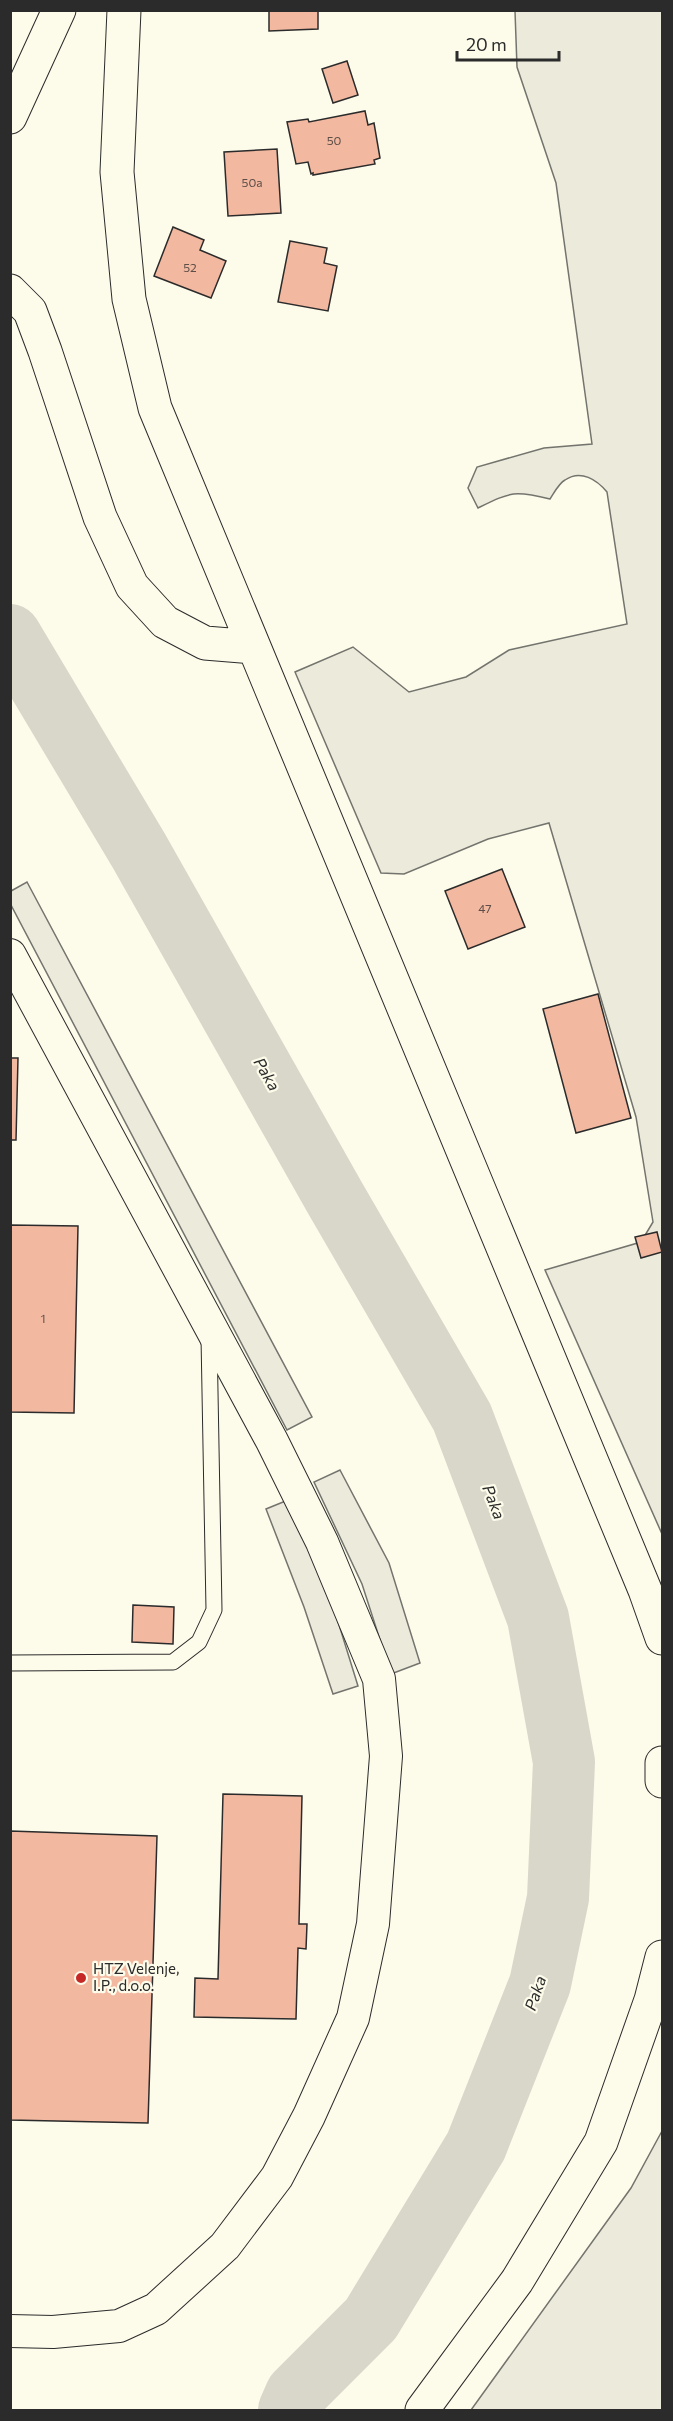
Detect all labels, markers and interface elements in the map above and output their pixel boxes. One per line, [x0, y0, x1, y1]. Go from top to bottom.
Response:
scale bar [457, 24, 559, 62]
text: 20 m [466, 33, 507, 55]
house number: 50 [327, 133, 342, 147]
house number: 50a [241, 175, 263, 189]
house number: 52 [183, 260, 197, 274]
house number: 47 [478, 901, 492, 915]
water label: Paka [250, 1054, 285, 1094]
house number: 1 [40, 1311, 46, 1325]
water label: Paka [479, 1482, 510, 1522]
place label: HTZ Velenje, I.P., d.o.o. [93, 1959, 179, 1994]
marker: HTZ Velenje, I.P., d.o.o. [74, 1971, 88, 1985]
water label: Paka [520, 1973, 549, 2013]

